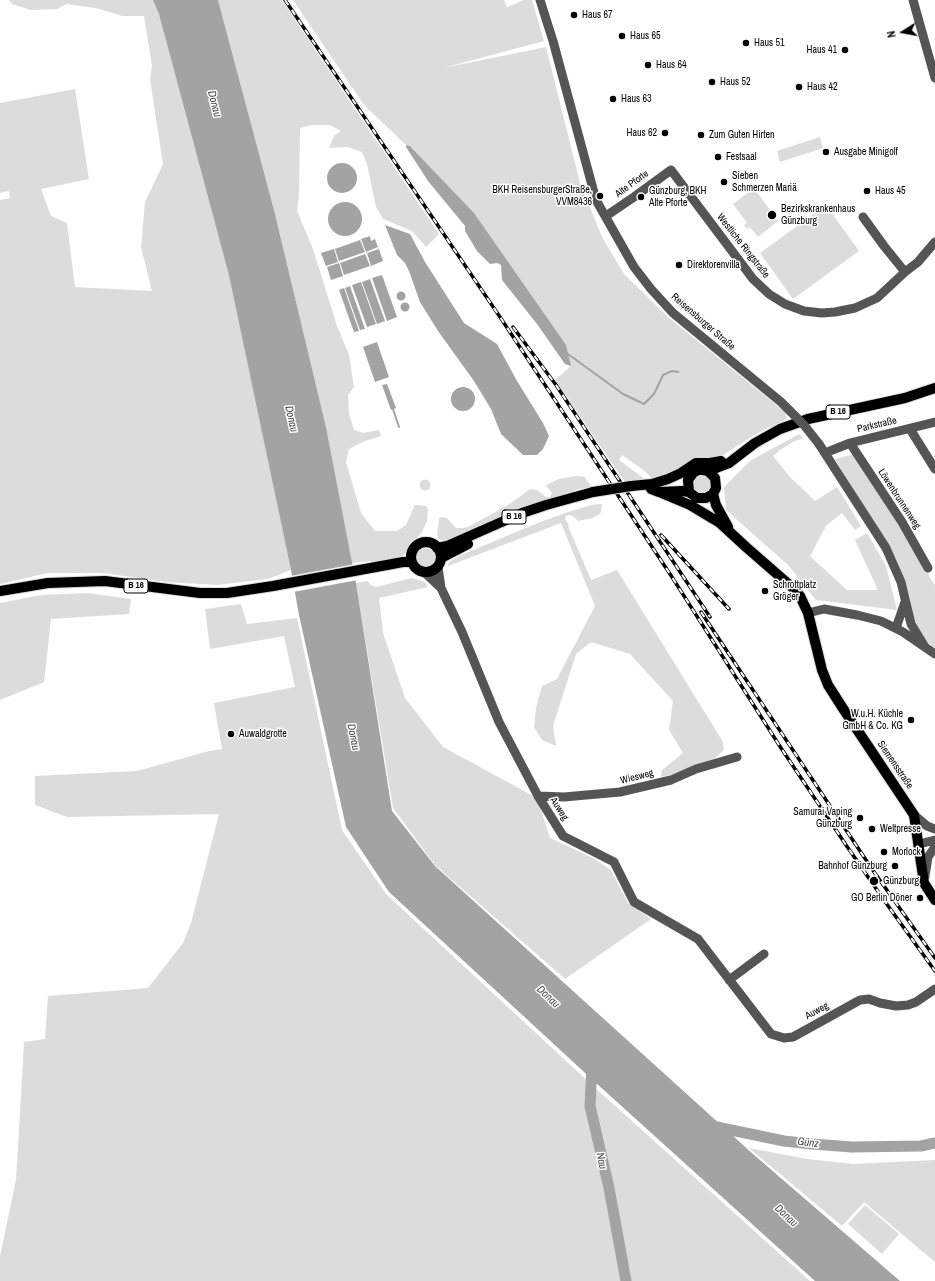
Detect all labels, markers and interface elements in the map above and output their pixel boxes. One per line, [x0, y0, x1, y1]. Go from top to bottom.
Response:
place label: Haus 67 [582, 9, 613, 21]
marker: Haus 67 [569, 10, 579, 20]
north arrow [883, 12, 923, 52]
place label: Haus 65 [630, 30, 661, 42]
text: N [884, 30, 899, 39]
marker: Haus 65 [617, 31, 627, 41]
place label: Haus 51 [754, 37, 785, 49]
marker: Haus 51 [741, 38, 751, 48]
place label: Haus 41 [806, 44, 837, 56]
marker: Haus 41 [840, 45, 850, 55]
place label: Haus 64 [656, 59, 687, 71]
marker: Haus 64 [643, 60, 653, 70]
place label: Haus 52 [720, 76, 751, 88]
marker: Haus 52 [707, 77, 717, 87]
place label: Haus 42 [807, 81, 838, 93]
marker: Haus 42 [794, 82, 804, 92]
water label: Donau [204, 90, 224, 118]
place label: Haus 63 [621, 93, 652, 105]
marker: Haus 63 [608, 94, 618, 104]
place label: Haus 62 [626, 127, 657, 139]
marker: Haus 62 [660, 128, 670, 138]
place label: Zum Guten Hirten [709, 129, 775, 141]
marker: Zum Guten Hirten [696, 130, 706, 140]
place label: Ausgabe Minigolf [834, 146, 898, 158]
marker: Ausgabe Minigolf [821, 147, 831, 157]
place label: Festsaal [726, 151, 757, 163]
marker: Festsaal [713, 152, 723, 162]
street label: Alte Pforte [613, 168, 651, 200]
place label: Sieben Schmerzen Mariä [732, 170, 797, 194]
marker: Sieben Schmerzen Mariä [719, 177, 729, 187]
place label: BKH ReisensburgerStraße, VVM8436 [492, 184, 592, 208]
place label: Günzburg, BKH Alte Pforte [649, 185, 706, 208]
place label: Haus 45 [875, 185, 906, 197]
marker: Haus 45 [862, 186, 872, 196]
marker: BKH ReisensburgerStraße, VVM8436 [595, 191, 605, 201]
marker: Günzburg, BKH Alte Pforte [636, 192, 646, 202]
place label: Bezirkskrankenhaus Günzburg [781, 203, 855, 226]
marker: Bezirkskrankenhaus Günzburg [766, 209, 778, 221]
street label: Westliche Ringstraße [714, 211, 772, 281]
place label: Direktorenvilla [687, 259, 740, 271]
marker: Direktorenvilla [674, 260, 684, 270]
street label: Reisensburger Straße [669, 291, 737, 353]
water label: Donau [282, 405, 300, 433]
road number: B 16 [826, 405, 850, 419]
street label: Parkstraße [856, 415, 898, 435]
street label: Löwenbrunnenweg [875, 467, 923, 531]
road number: B 16 [502, 510, 526, 524]
road number: B 16 [124, 579, 148, 593]
place label: Schrottplatz Gröger [773, 579, 816, 602]
marker: Schrottplatz Gröger [760, 586, 770, 596]
place label: W.u.H. Küchle GmbH & Co. KG [842, 708, 903, 732]
marker: W.u.H. Küchle GmbH & Co. KG [906, 715, 916, 725]
water label: Donau [344, 723, 362, 751]
place label: Auwaldgrotte [239, 728, 287, 740]
marker: Auwaldgrotte [226, 729, 236, 739]
street label: Siemensstraße [874, 739, 916, 791]
street label: Wiesweg [619, 767, 655, 787]
street label: Auweg [547, 795, 571, 823]
place label: Samurai Vaping Günzburg [793, 806, 852, 830]
marker: Samurai Vaping Günzburg [855, 813, 865, 823]
place label: Weltpresse [880, 823, 921, 835]
marker: Weltpresse [867, 824, 877, 834]
place label: Morlock [892, 846, 921, 858]
marker: Morlock [879, 847, 889, 857]
place label: Bahnhof Günzburg [818, 860, 887, 872]
marker: Bahnhof Günzburg [890, 861, 900, 871]
marker: Günzburg [868, 875, 880, 887]
place label: Günzburg [883, 875, 919, 887]
place label: GO Berlin Döner [851, 892, 912, 904]
marker: GO Berlin Döner [915, 893, 925, 903]
water label: Donau [534, 983, 562, 1011]
street label: Auweg [803, 1000, 831, 1022]
water label: Günz [796, 1135, 820, 1151]
water label: Nau [593, 1152, 609, 1170]
water label: Donau [772, 1202, 800, 1230]

